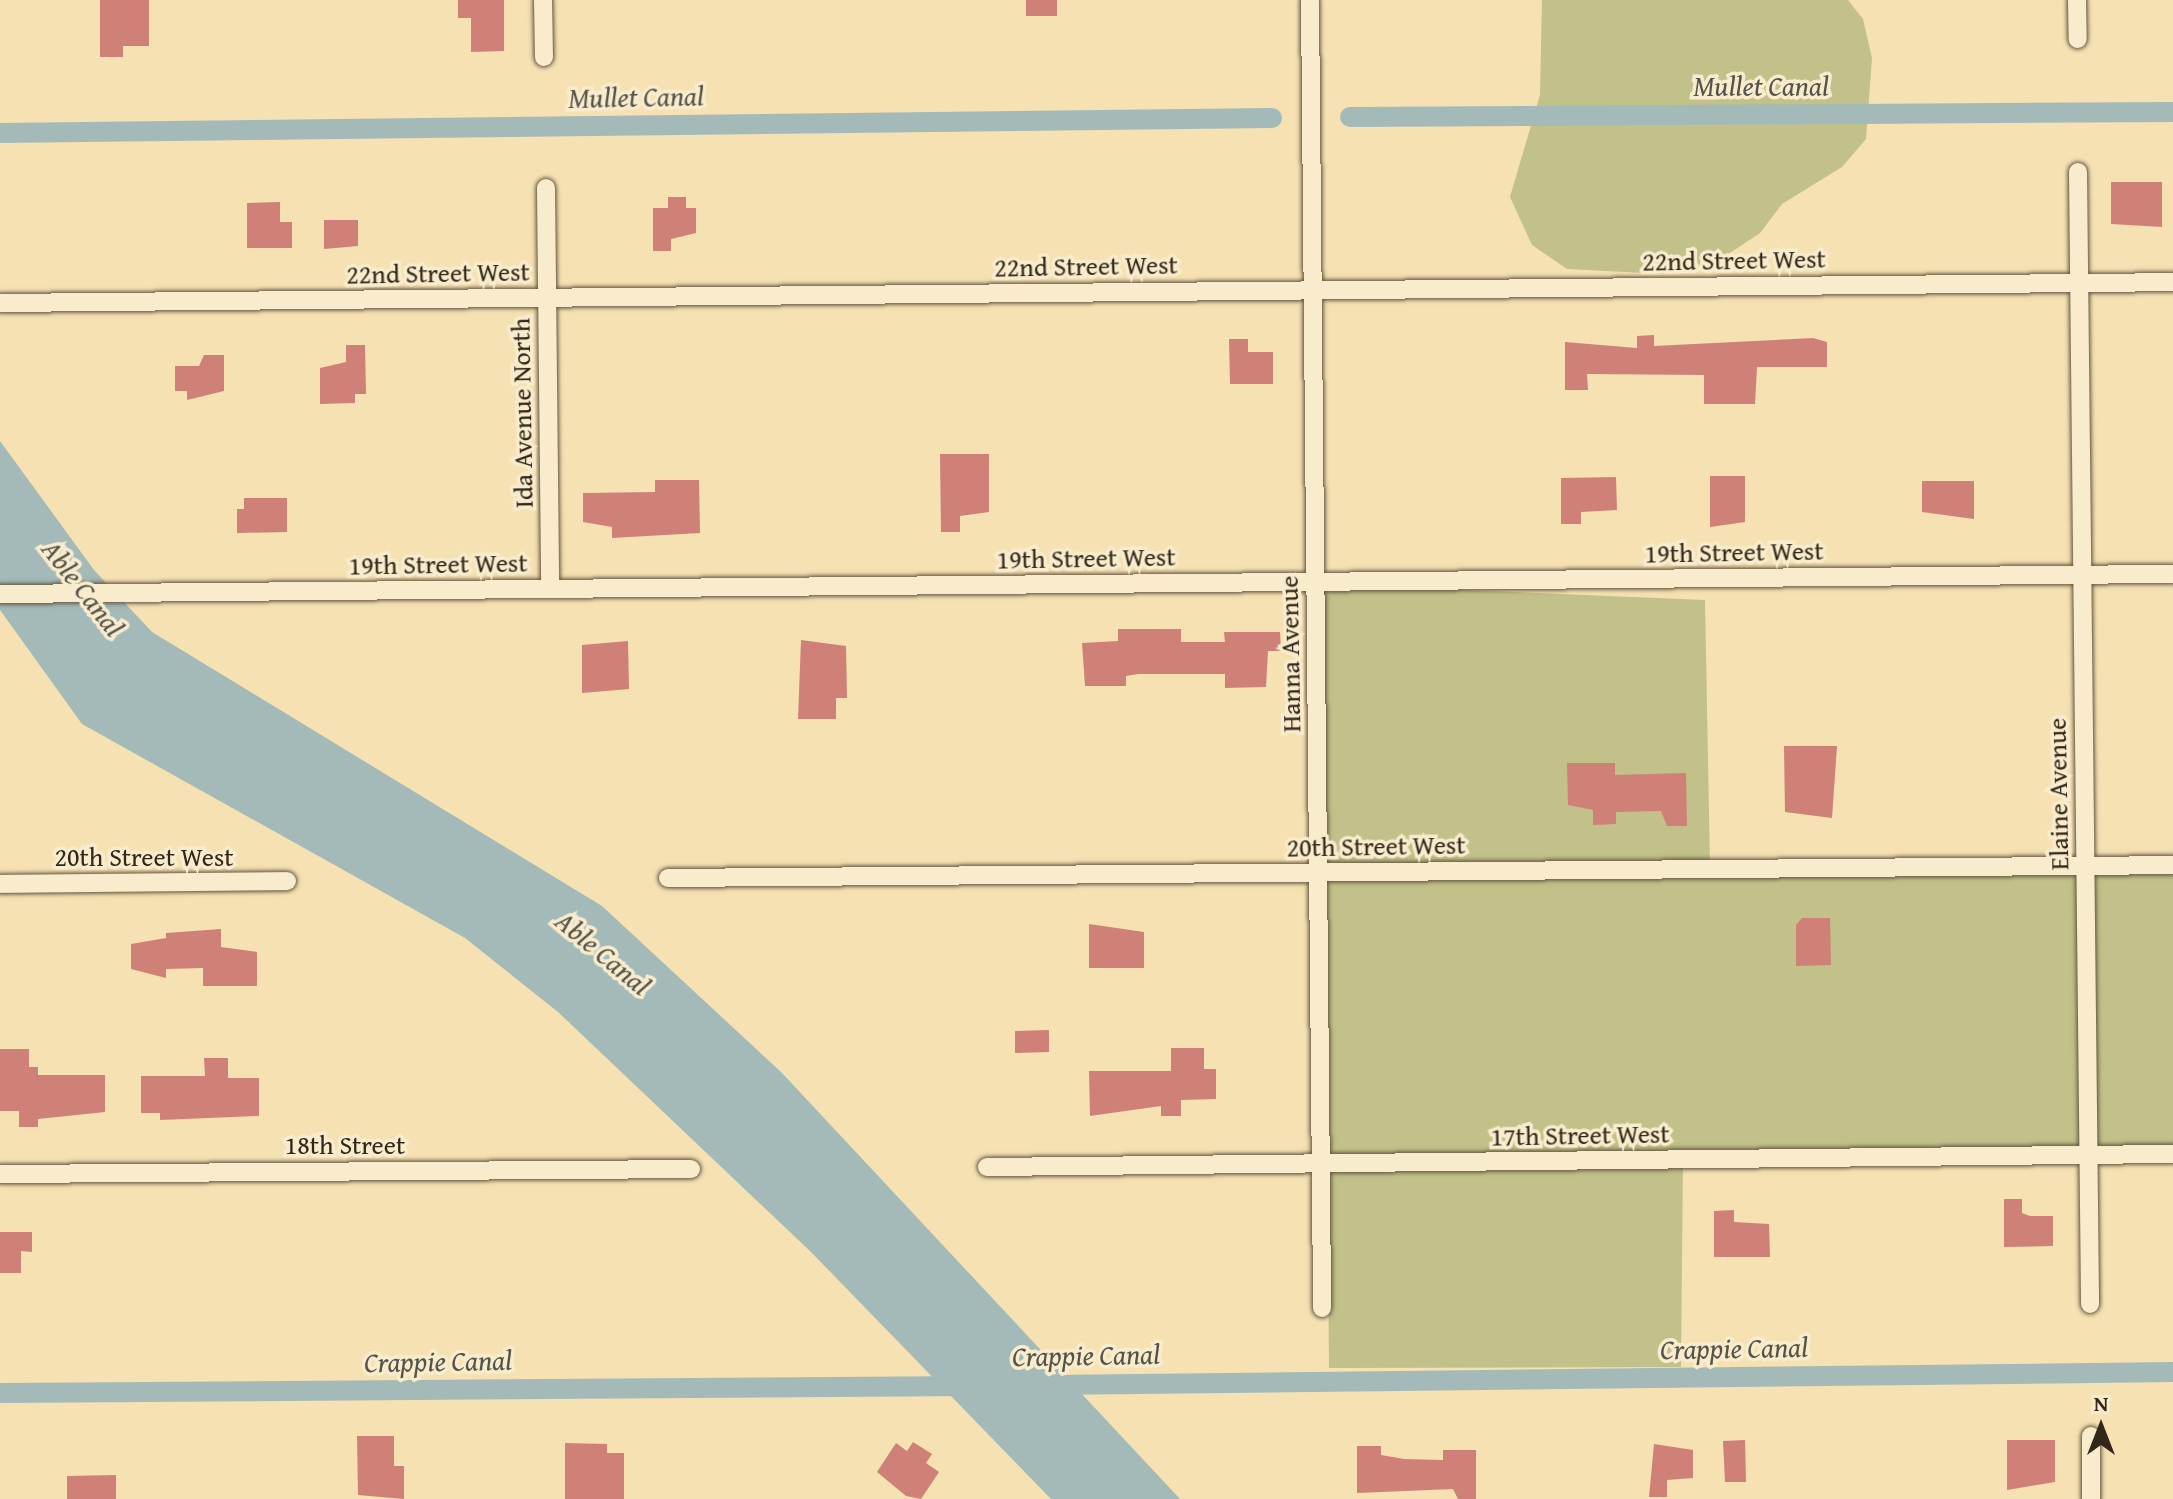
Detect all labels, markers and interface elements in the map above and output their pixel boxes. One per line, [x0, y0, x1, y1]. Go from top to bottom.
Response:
water label: Mullet Canal [1693, 69, 1829, 103]
water label: Mullet Canal [568, 79, 704, 115]
street label: 22nd Street West [1642, 243, 1826, 277]
street label: 22nd Street West [994, 249, 1178, 283]
street label: 22nd Street West [346, 256, 530, 290]
street label: Ida Avenue North [505, 318, 539, 508]
water label: Able Canal [35, 533, 131, 643]
street label: 19th Street West [1644, 535, 1824, 569]
street label: 19th Street West [996, 541, 1176, 575]
street label: 19th Street West [348, 547, 528, 581]
street label: Hanna Avenue [1273, 575, 1307, 733]
street label: Elaine Avenue [2041, 718, 2075, 870]
street label: 20th Street West [1286, 829, 1466, 863]
street label: 20th Street West [55, 841, 233, 873]
water label: Able Canal [549, 904, 657, 1002]
street label: 17th Street West [1490, 1118, 1670, 1152]
street label: 18th Street [285, 1129, 405, 1161]
water label: Crappie Canal [1660, 1330, 1808, 1366]
water label: Crappie Canal [1012, 1337, 1160, 1373]
water label: Crappie Canal [364, 1343, 512, 1379]
north arrow [2061, 1387, 2141, 1467]
text: N [2094, 1387, 2108, 1419]

